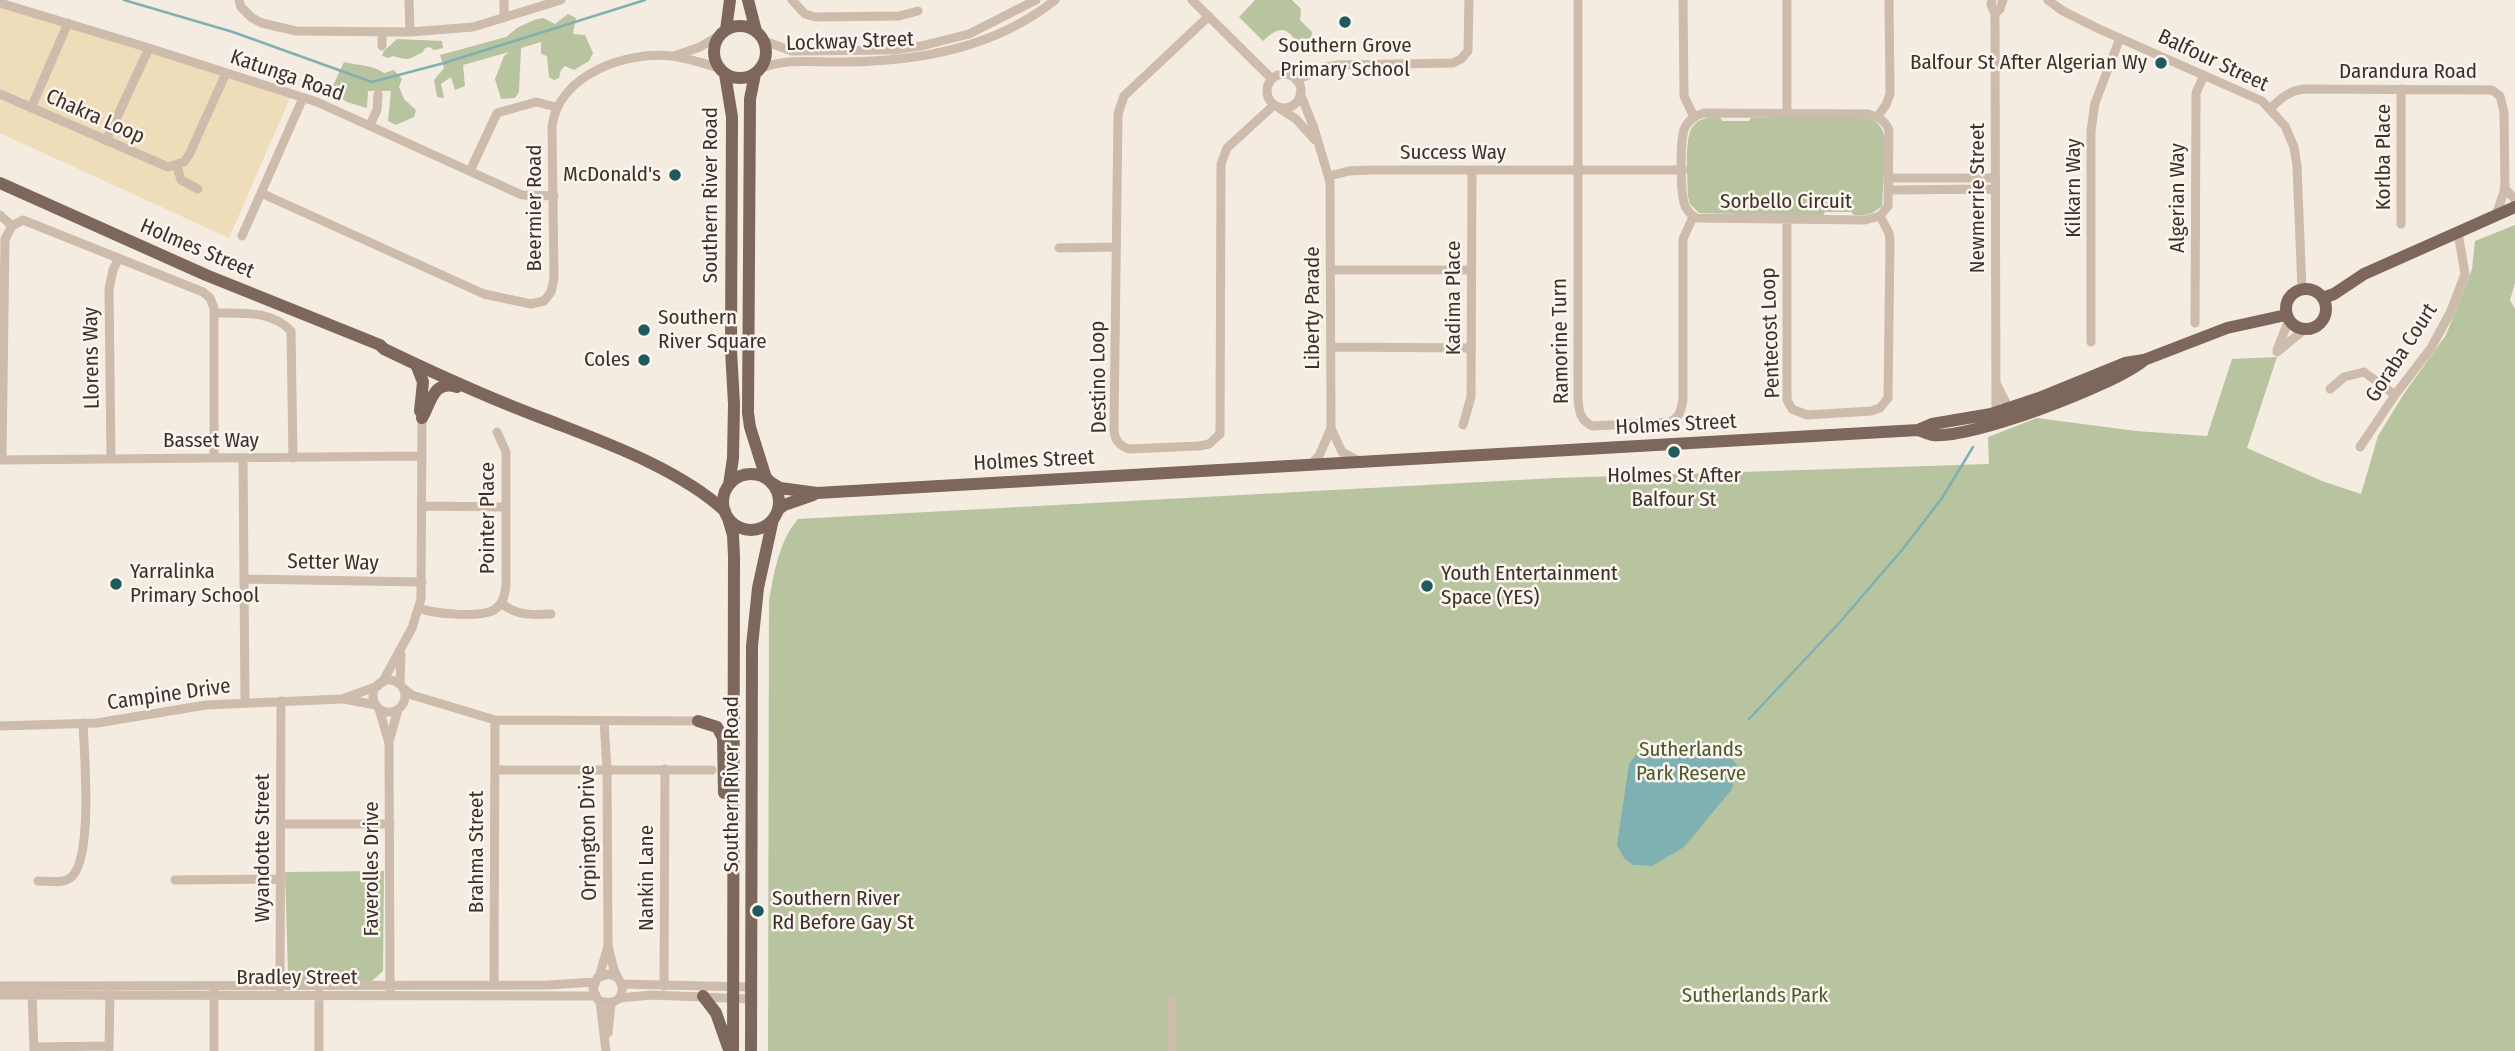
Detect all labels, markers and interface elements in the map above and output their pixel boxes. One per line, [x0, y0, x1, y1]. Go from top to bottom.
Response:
marker: Southern Grove Primary School [1337, 14, 1353, 30]
street label: Balfour Street [2154, 24, 2272, 98]
street label: Lockway Street [786, 27, 914, 57]
place label: Southern Grove Primary School [1278, 33, 1412, 83]
street label: Katunga Road [227, 45, 347, 107]
place label: Balfour St After Algerian Wy [1910, 50, 2147, 76]
marker: Balfour St After Algerian Wy [2153, 55, 2169, 71]
street label: Darandura Road [2339, 59, 2477, 85]
street label: Chakra Loop [42, 84, 148, 150]
street label: Korlba Place [2371, 104, 2397, 210]
street label: Southern River Road [698, 107, 724, 283]
street label: Newmerrie Street [1965, 123, 1991, 273]
street label: Kilkarn Way [2061, 138, 2087, 238]
street label: Success Way [1400, 140, 1506, 166]
street label: Algerian Way [2165, 143, 2191, 253]
street label: Beermier Road [522, 144, 548, 272]
place label: McDonald's [563, 162, 661, 188]
marker: McDonald's [667, 167, 683, 183]
street label: Sorbello Circuit [1720, 189, 1852, 215]
street label: Holmes Street [136, 214, 258, 284]
street label: Kadima Place [1441, 241, 1467, 355]
street label: Liberty Parade [1300, 246, 1326, 370]
street label: Pentecost Loop [1756, 267, 1786, 399]
street label: Ramorine Turn [1547, 278, 1575, 404]
street label: Goraba Court [2361, 299, 2443, 407]
place label: Southern River Square [658, 305, 767, 355]
street label: Llorens Way [79, 307, 105, 409]
street label: Destino Loop [1085, 320, 1113, 434]
marker: Southern River Square [636, 322, 652, 338]
place label: Coles [584, 347, 630, 373]
marker: Coles [636, 352, 652, 368]
street label: Holmes Street [1615, 409, 1737, 441]
street label: Basset Way [163, 428, 259, 454]
marker: Holmes St After Balfour St [1666, 444, 1682, 460]
street label: Holmes Street [973, 445, 1095, 477]
street label: Pointer Place [475, 462, 501, 574]
place label: Holmes St After Balfour St [1607, 463, 1741, 513]
street label: Setter Way [287, 550, 379, 576]
place label: Yarralinka Primary School [130, 559, 259, 609]
place label: Youth Entertainment Space (YES) [1441, 561, 1618, 611]
marker: Yarralinka Primary School [108, 576, 124, 592]
marker: Youth Entertainment Space (YES) [1419, 578, 1435, 594]
street label: Campine Drive [106, 674, 232, 716]
street label: Southern River Road [719, 696, 745, 872]
park label: Sutherlands Park Reserve [1636, 737, 1746, 787]
street label: Orpington Drive [575, 765, 603, 901]
street label: Wyandotte Street [250, 774, 276, 922]
street label: Brahma Street [464, 791, 490, 913]
street label: Faverolles Drive [359, 801, 385, 937]
street label: Nankin Lane [634, 825, 660, 931]
place label: Southern River Rd Before Gay St [772, 886, 914, 936]
marker: Southern River Rd Before Gay St [750, 903, 766, 919]
street label: Bradley Street [236, 965, 358, 991]
park label: Sutherlands Park [1682, 983, 1828, 1009]

